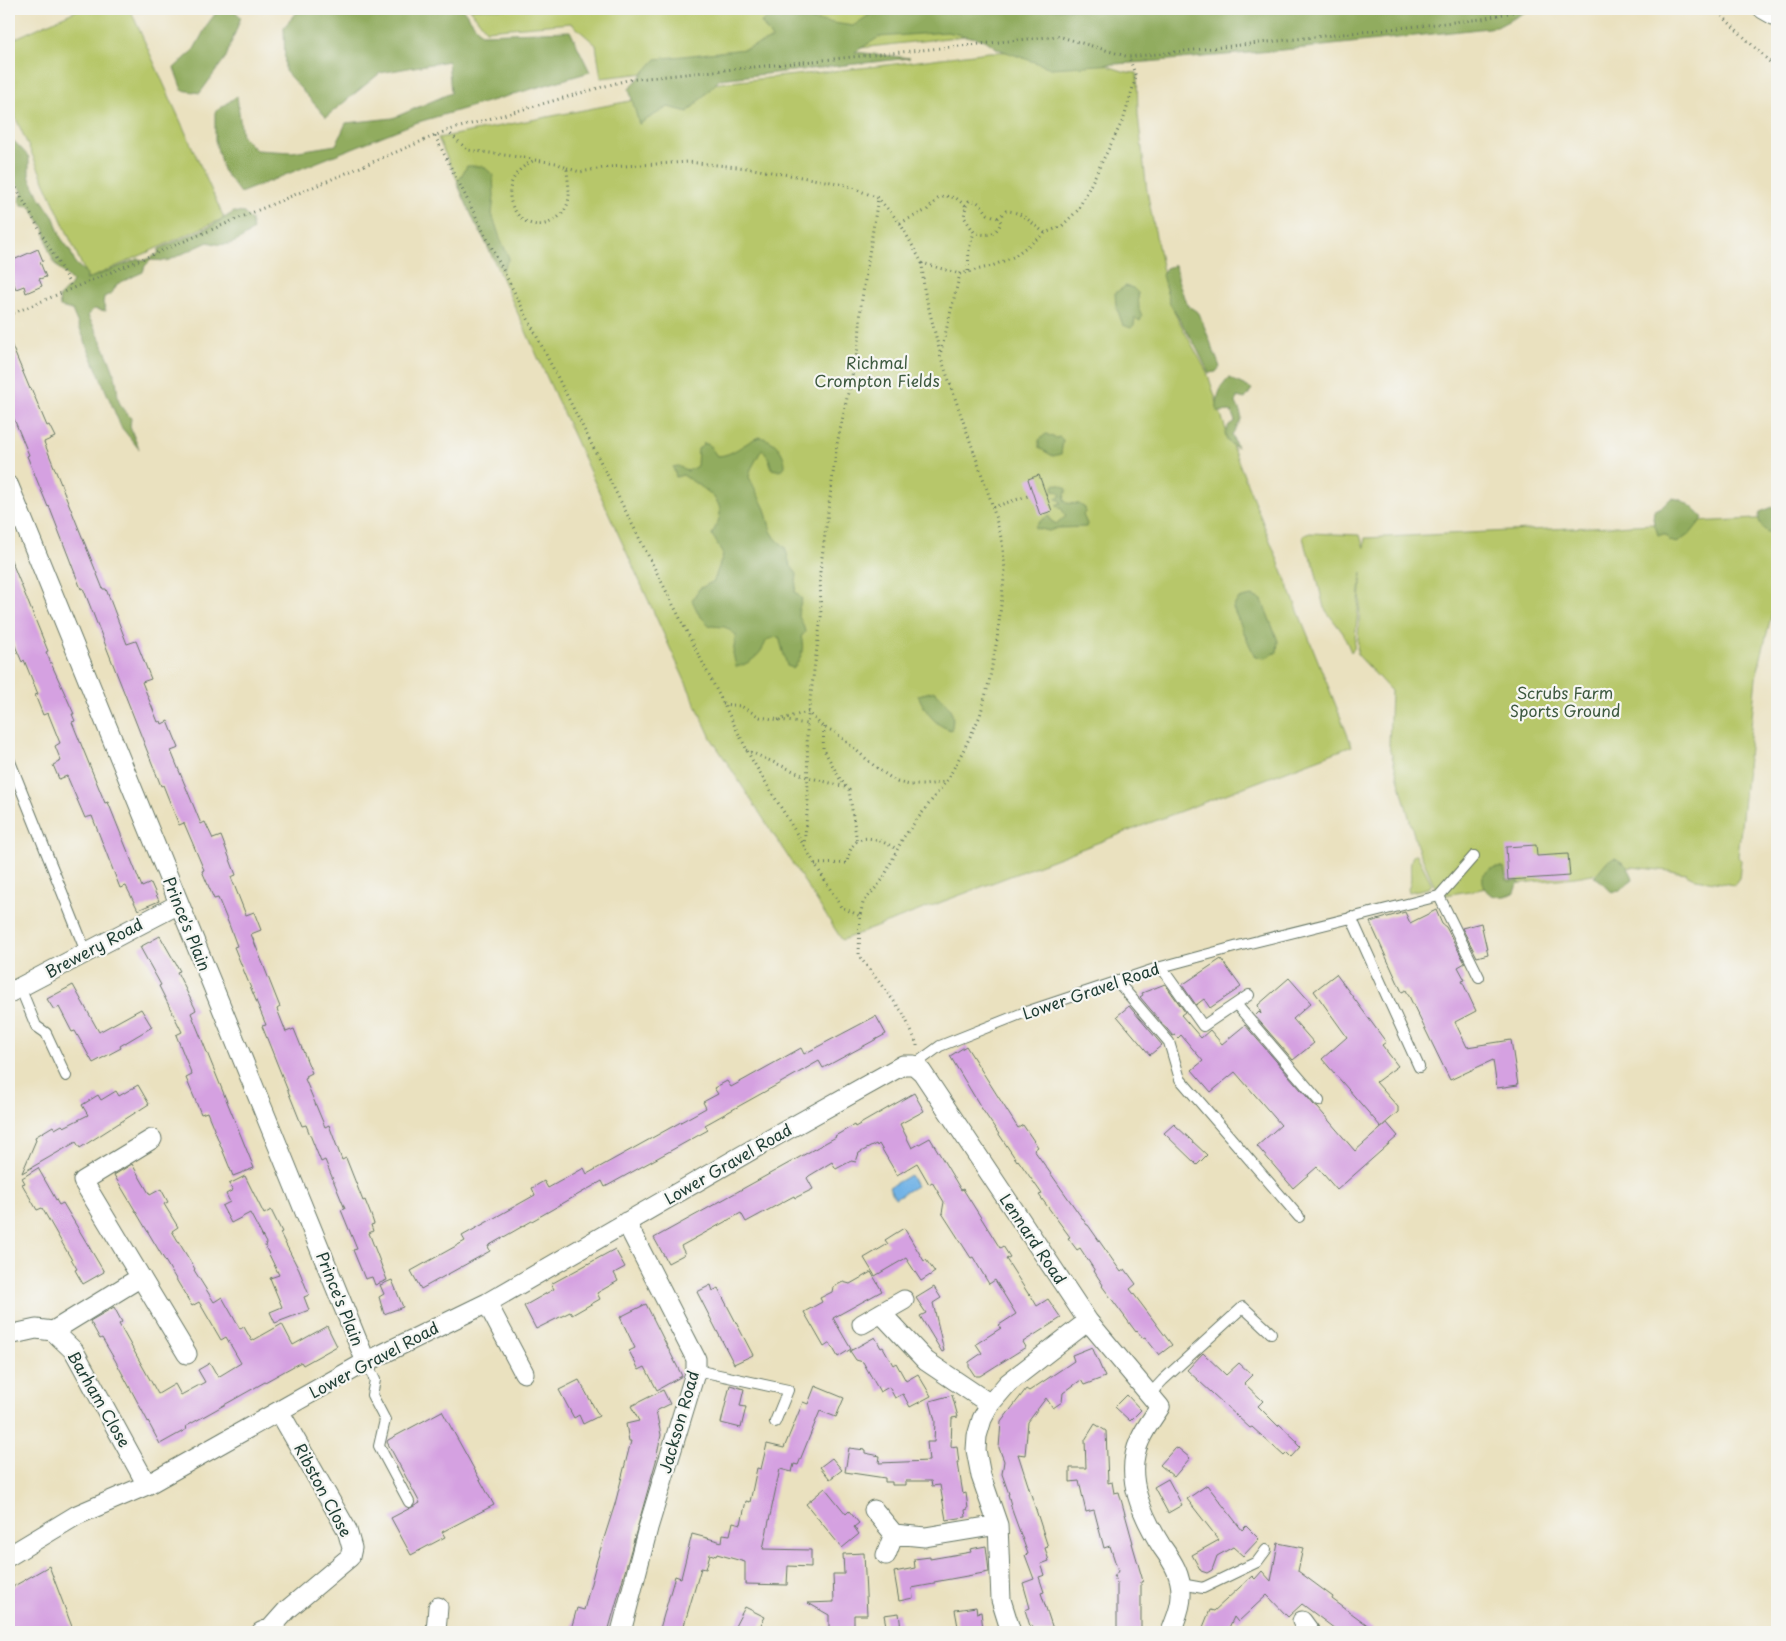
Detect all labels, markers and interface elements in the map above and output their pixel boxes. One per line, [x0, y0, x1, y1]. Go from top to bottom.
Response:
park label: Richmal Crompton Fields [814, 350, 940, 392]
park label: Scrubs Farm Sports Ground [1510, 680, 1620, 722]
street label: Prince's Plain [158, 873, 218, 974]
street label: Brewery Road [40, 911, 147, 983]
street label: Lower Gravel Road [1019, 955, 1163, 1025]
street label: Lower Gravel Road [659, 1117, 796, 1209]
street label: Lennard Road [995, 1188, 1073, 1289]
street label: Prince's Plain [311, 1248, 371, 1349]
street label: Lower Gravel Road [304, 1315, 443, 1403]
street label: Barham Close [62, 1346, 137, 1451]
street label: Jackson Road [652, 1367, 704, 1476]
street label: Ribston Close [289, 1438, 359, 1541]

